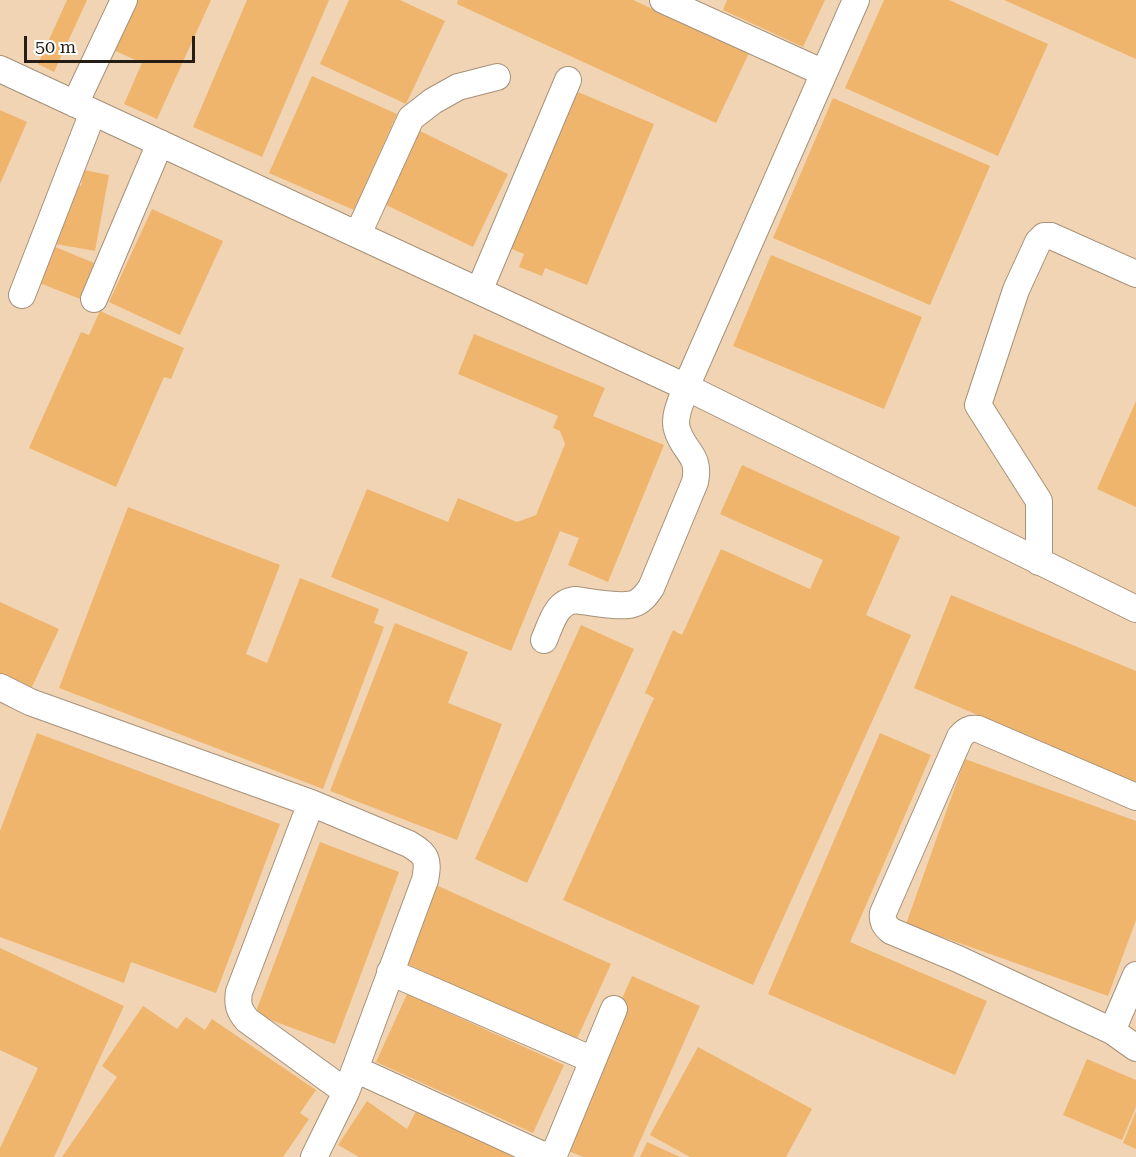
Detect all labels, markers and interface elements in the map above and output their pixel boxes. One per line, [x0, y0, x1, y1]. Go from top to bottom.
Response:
scale bar [27, 24, 198, 62]
text: 50 m [35, 36, 76, 57]

